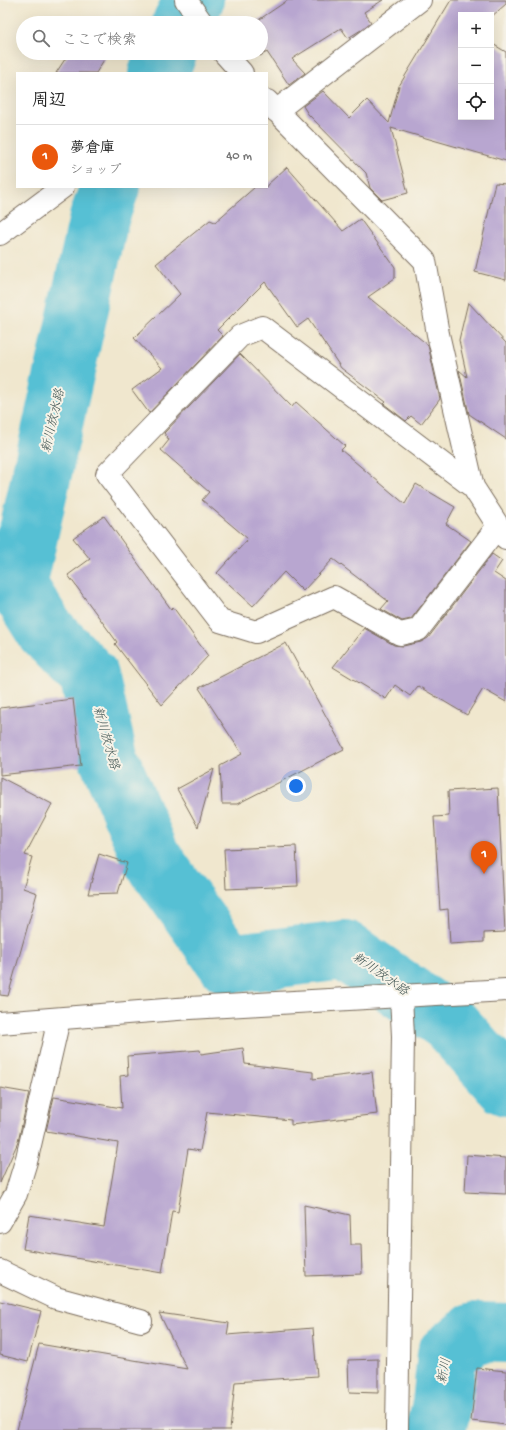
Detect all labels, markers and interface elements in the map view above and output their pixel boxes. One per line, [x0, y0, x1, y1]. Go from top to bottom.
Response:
map controls [458, 12, 494, 120]
button: + [458, 12, 494, 48]
search box [16, 16, 268, 60]
icon: search [30, 27, 52, 49]
text: ここで検索 [62, 32, 137, 50]
button: − [458, 48, 494, 84]
button: locate [458, 84, 494, 120]
text: 周辺 [32, 92, 66, 112]
text: 夢倉庫 [70, 140, 115, 158]
text: 1 [42, 149, 48, 164]
text: 40 m [226, 149, 252, 164]
text: ショップ [70, 163, 121, 178]
water label: 新川放水路 [38, 386, 69, 454]
water label: 新川放水路 [89, 704, 122, 772]
your location [286, 776, 306, 796]
pin: 1 [471, 841, 497, 874]
water label: 新川放水路 [349, 949, 412, 1000]
water label: 新川 [434, 1357, 455, 1385]

